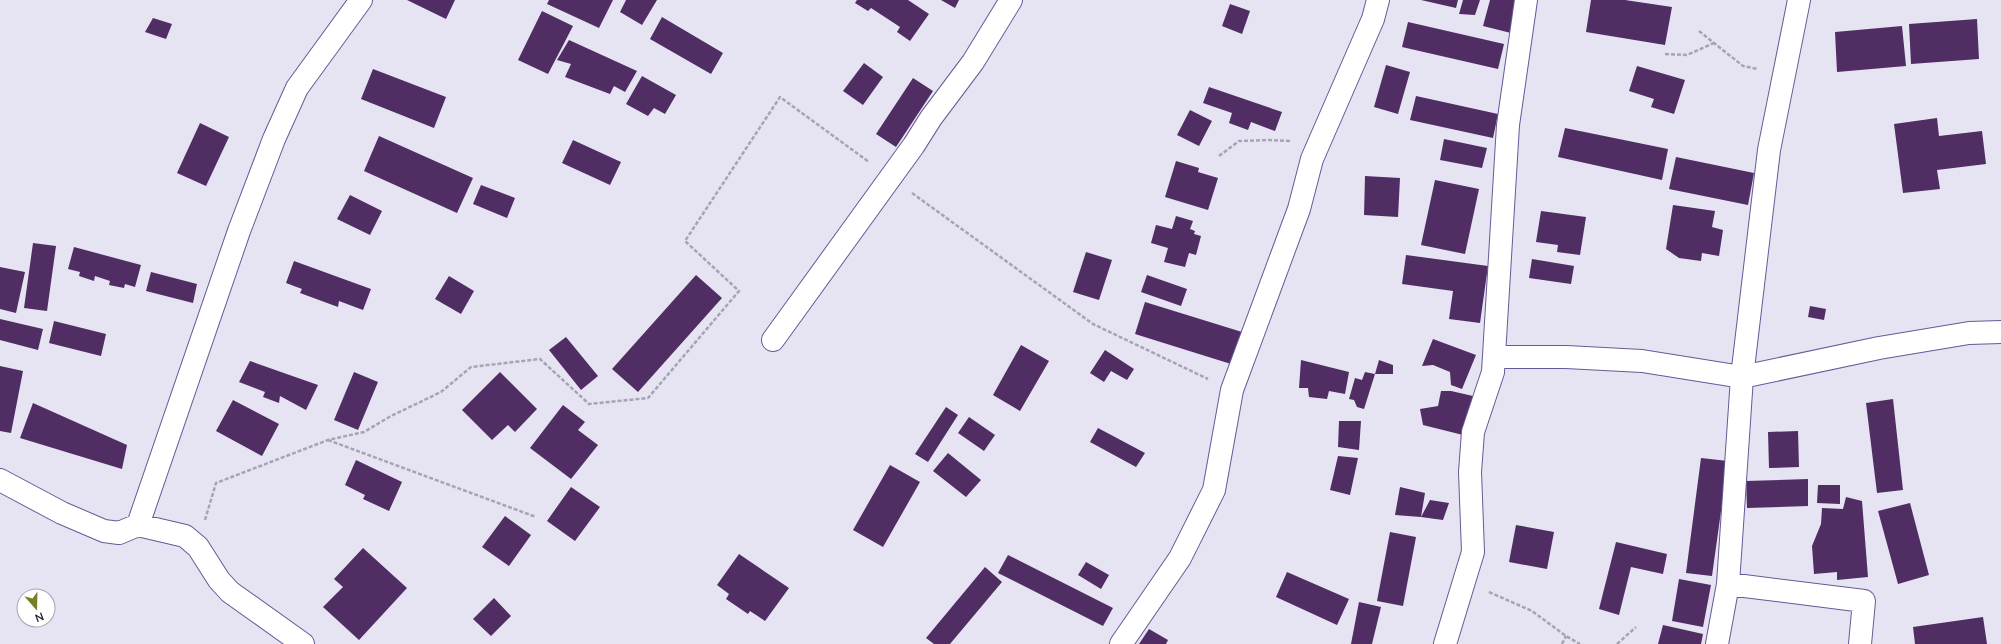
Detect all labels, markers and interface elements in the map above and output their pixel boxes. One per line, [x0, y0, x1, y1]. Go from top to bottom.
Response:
north arrow [16, 588, 56, 628]
text: N [33, 609, 46, 625]

